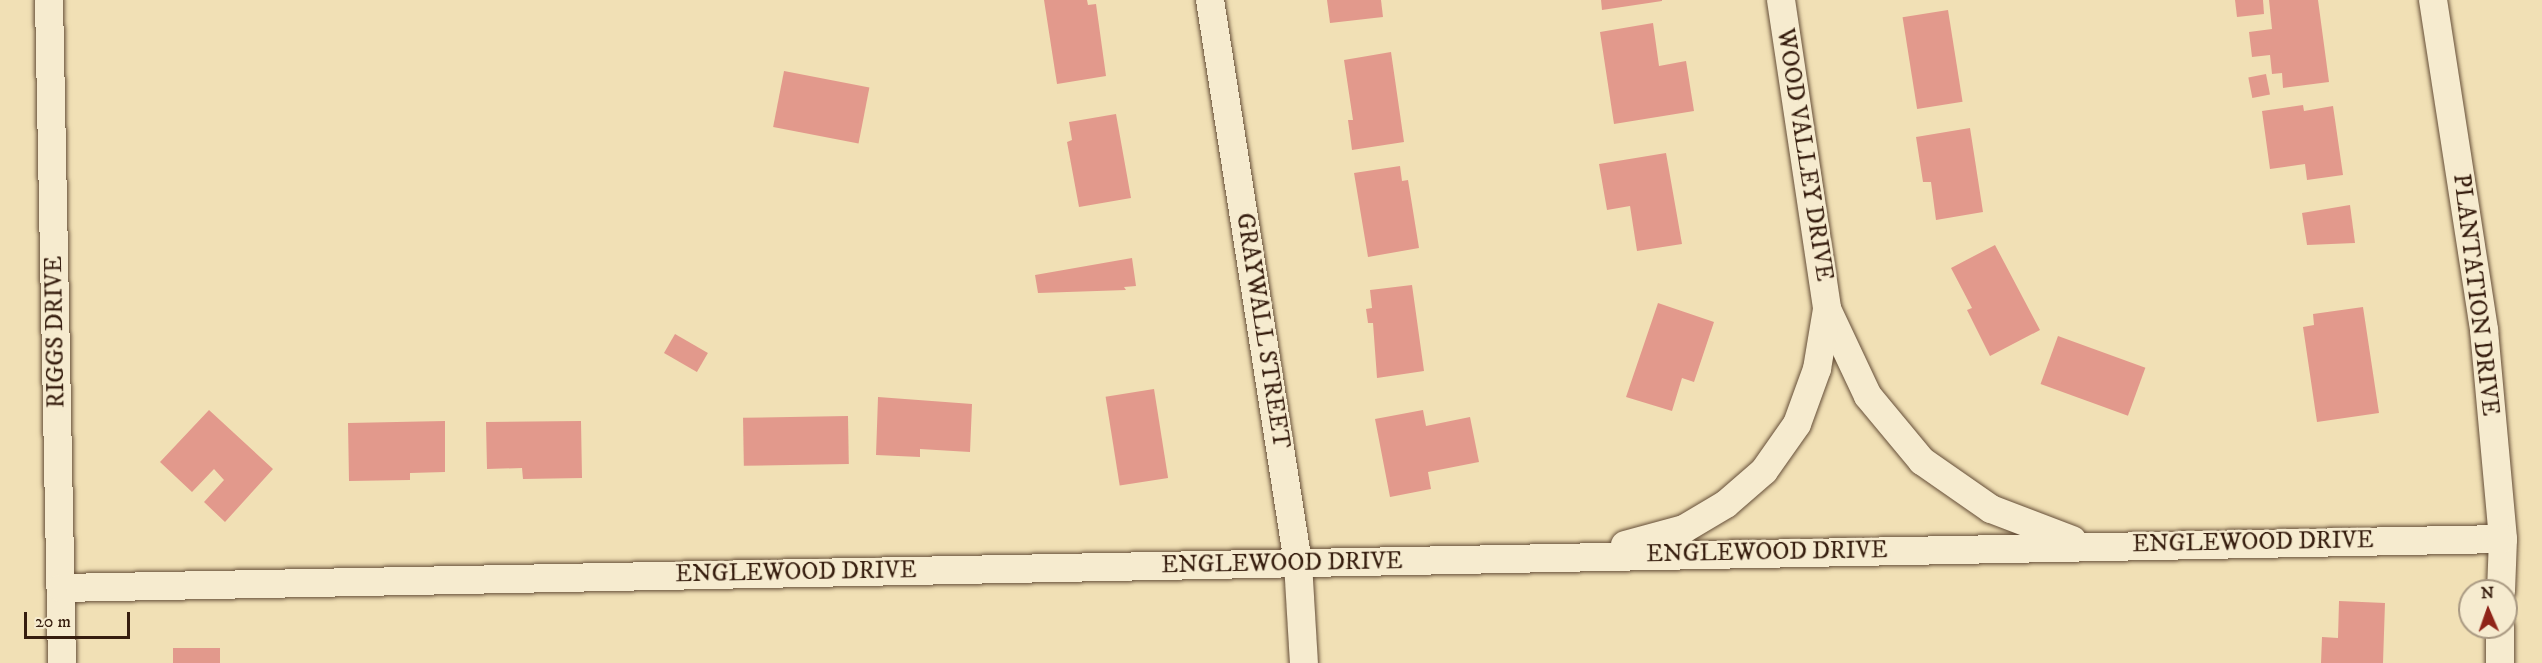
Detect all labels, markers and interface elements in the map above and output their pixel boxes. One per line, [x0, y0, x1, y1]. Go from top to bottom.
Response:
street label: WOOD VALLEY DRIVE [1770, 27, 1838, 283]
street label: PLANTATION DRIVE [2446, 172, 2504, 418]
street label: GRAYWALL STREET [1229, 211, 1295, 451]
street label: RIGGS DRIVE [40, 255, 72, 409]
street label: ENGLEWOOD DRIVE [2132, 526, 2374, 560]
street label: ENGLEWOOD DRIVE [1646, 536, 1888, 570]
street label: ENGLEWOOD DRIVE [1161, 547, 1403, 581]
street label: ENGLEWOOD DRIVE [675, 556, 917, 590]
north arrow [2458, 579, 2518, 639]
text: N [2481, 583, 2494, 603]
scale bar [27, 600, 134, 638]
text: 20 m [35, 611, 71, 633]

